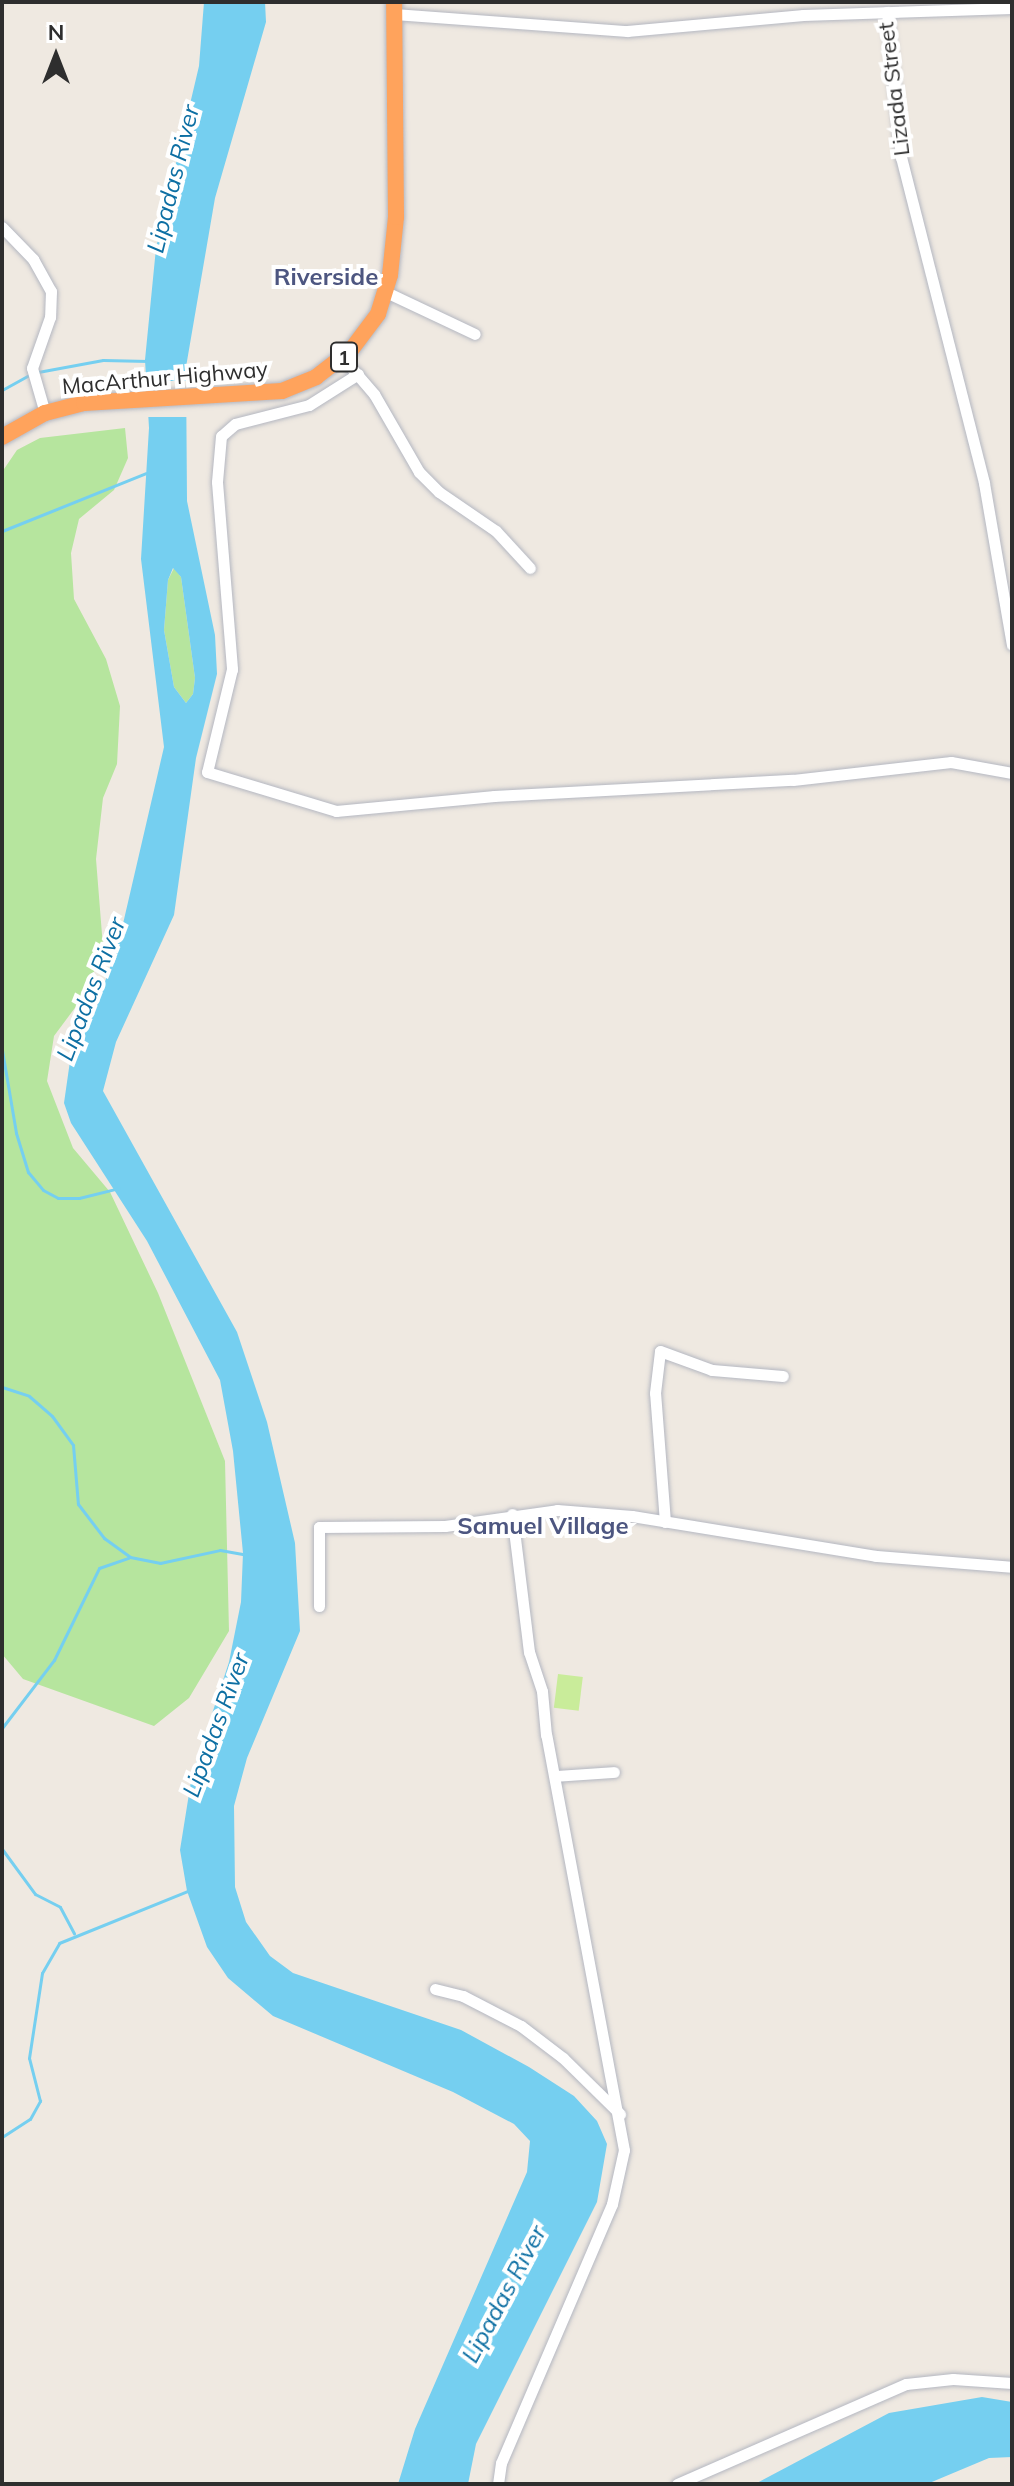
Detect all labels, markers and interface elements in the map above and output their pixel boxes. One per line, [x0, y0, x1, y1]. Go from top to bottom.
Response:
north arrow [16, 16, 96, 96]
text: N [48, 18, 64, 46]
street label: Lizada Street [873, 21, 915, 157]
water label: Lipadas River [141, 102, 205, 256]
district label: Riverside [274, 263, 378, 291]
road number: 1 [330, 341, 358, 373]
street label: MacArthur Highway [61, 356, 269, 400]
water label: Lipadas River [50, 913, 132, 1065]
district label: Samuel Village [457, 1512, 629, 1540]
water label: Lipadas River [177, 1649, 255, 1801]
water label: Lipadas River [456, 2220, 552, 2368]

